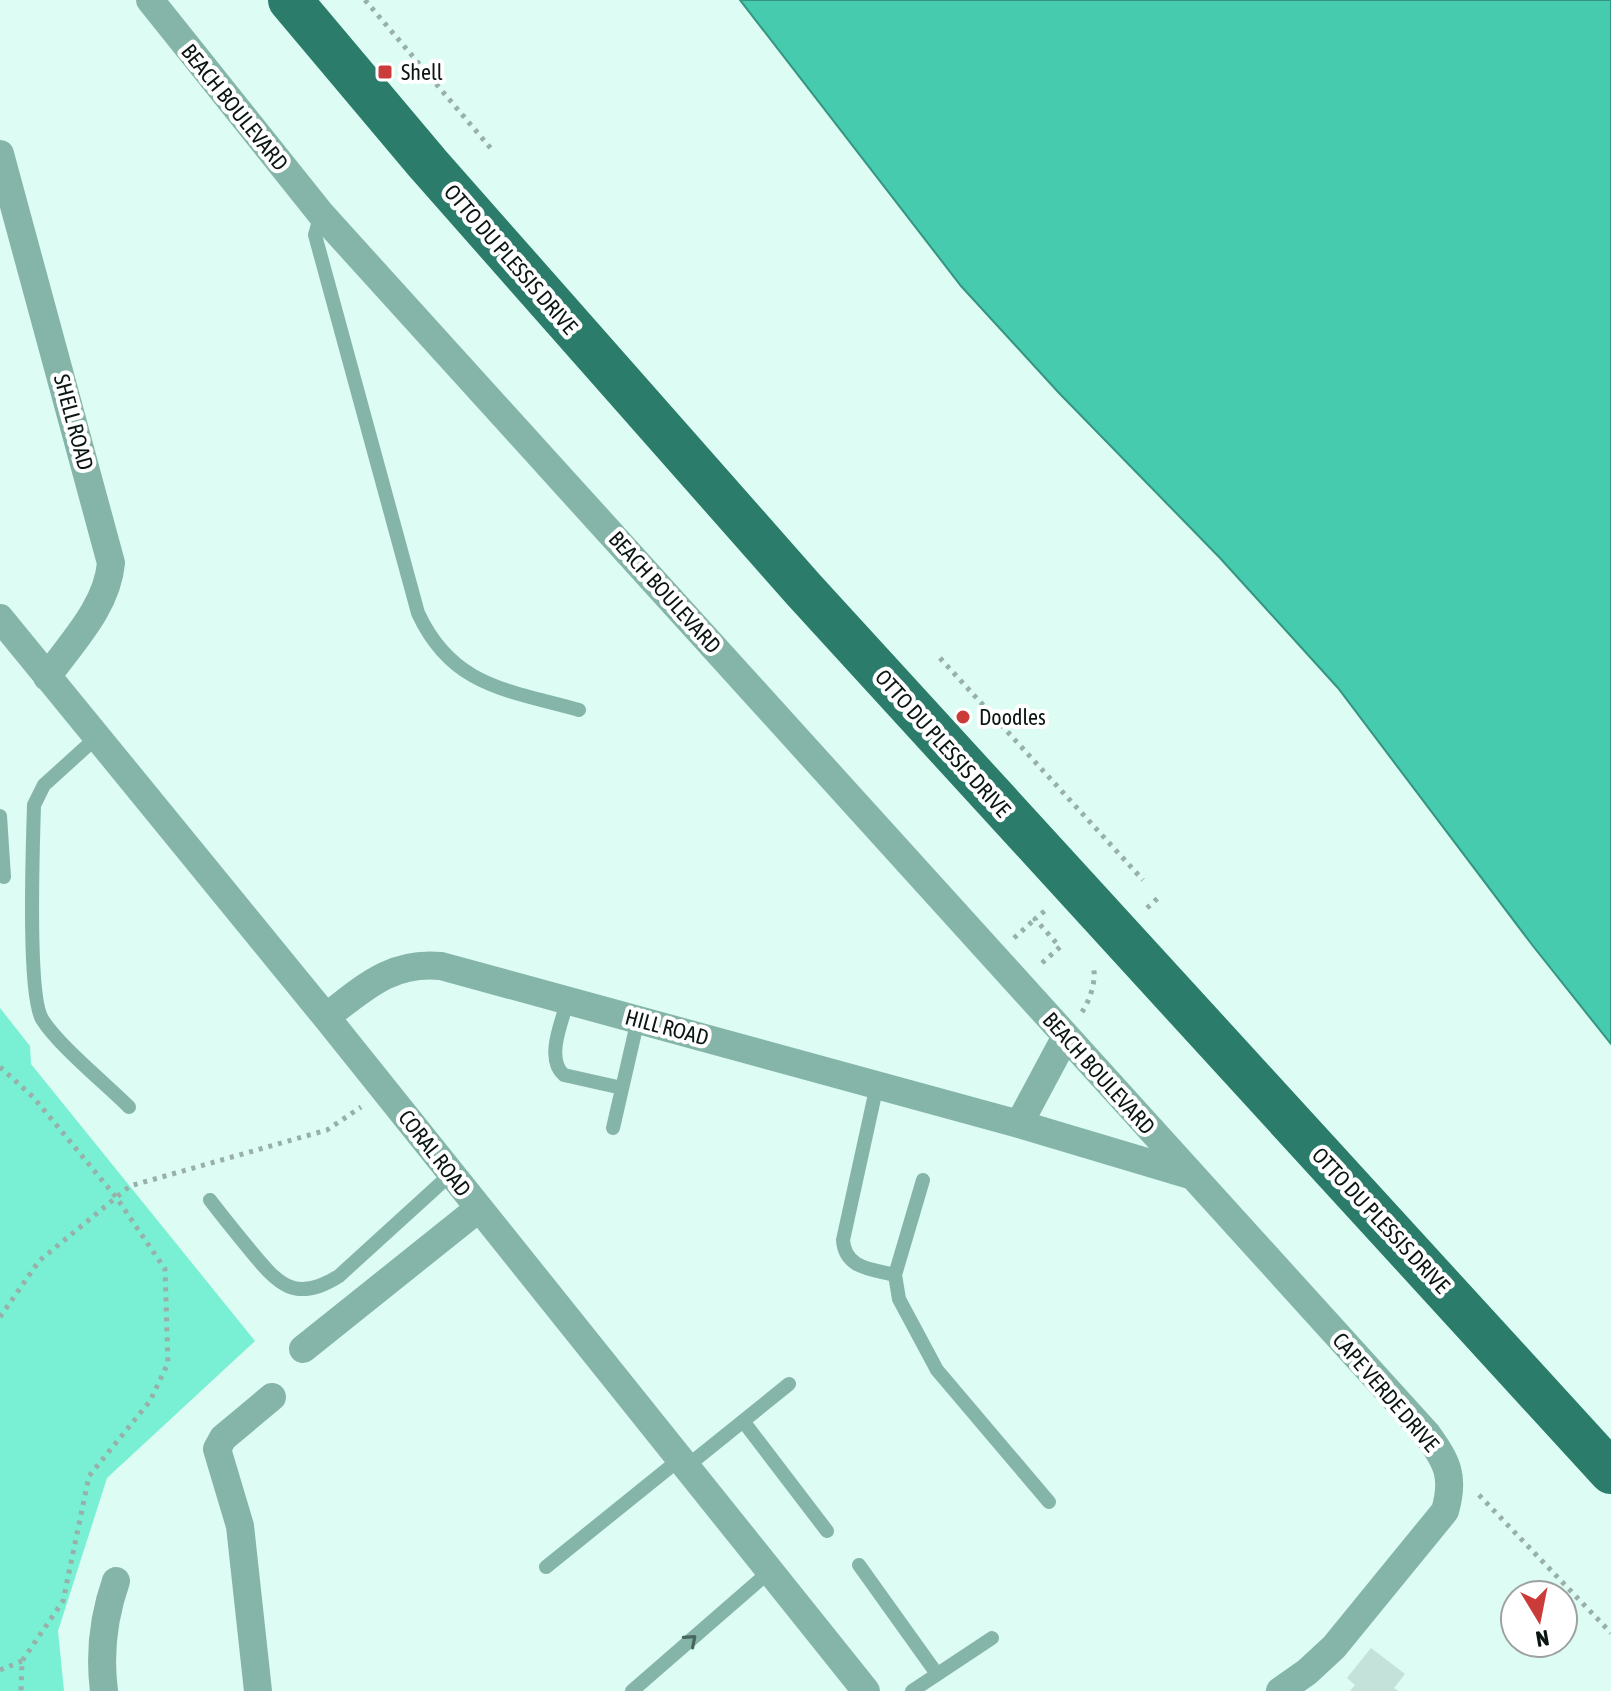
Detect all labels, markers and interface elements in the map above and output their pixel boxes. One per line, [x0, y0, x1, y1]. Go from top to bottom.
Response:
street label: BEACH BOULEVARD [176, 39, 294, 175]
place label: Shell [401, 59, 443, 85]
marker: Shell [376, 63, 394, 81]
street label: OTTO DU PLESSIS DRIVE [439, 179, 583, 340]
street label: SHELL ROAD [49, 371, 99, 473]
street label: BEACH BOULEVARD [604, 526, 726, 658]
street label: OTTO DU PLESSIS DRIVE [870, 664, 1016, 823]
place label: Doodles [979, 704, 1046, 730]
marker: Doodles [954, 708, 972, 726]
street label: HILL ROAD [623, 1003, 711, 1051]
street label: BEACH BOULEVARD [1038, 1007, 1160, 1139]
street label: CORAL ROAD [393, 1105, 477, 1201]
street label: OTTO DU PLESSIS DRIVE [1307, 1142, 1456, 1299]
street label: CAPE VERDE DRIVE [1327, 1327, 1445, 1457]
north arrow [1499, 1579, 1579, 1659]
text: N [1534, 1625, 1551, 1653]
one-way arrow [682, 1635, 696, 1650]

